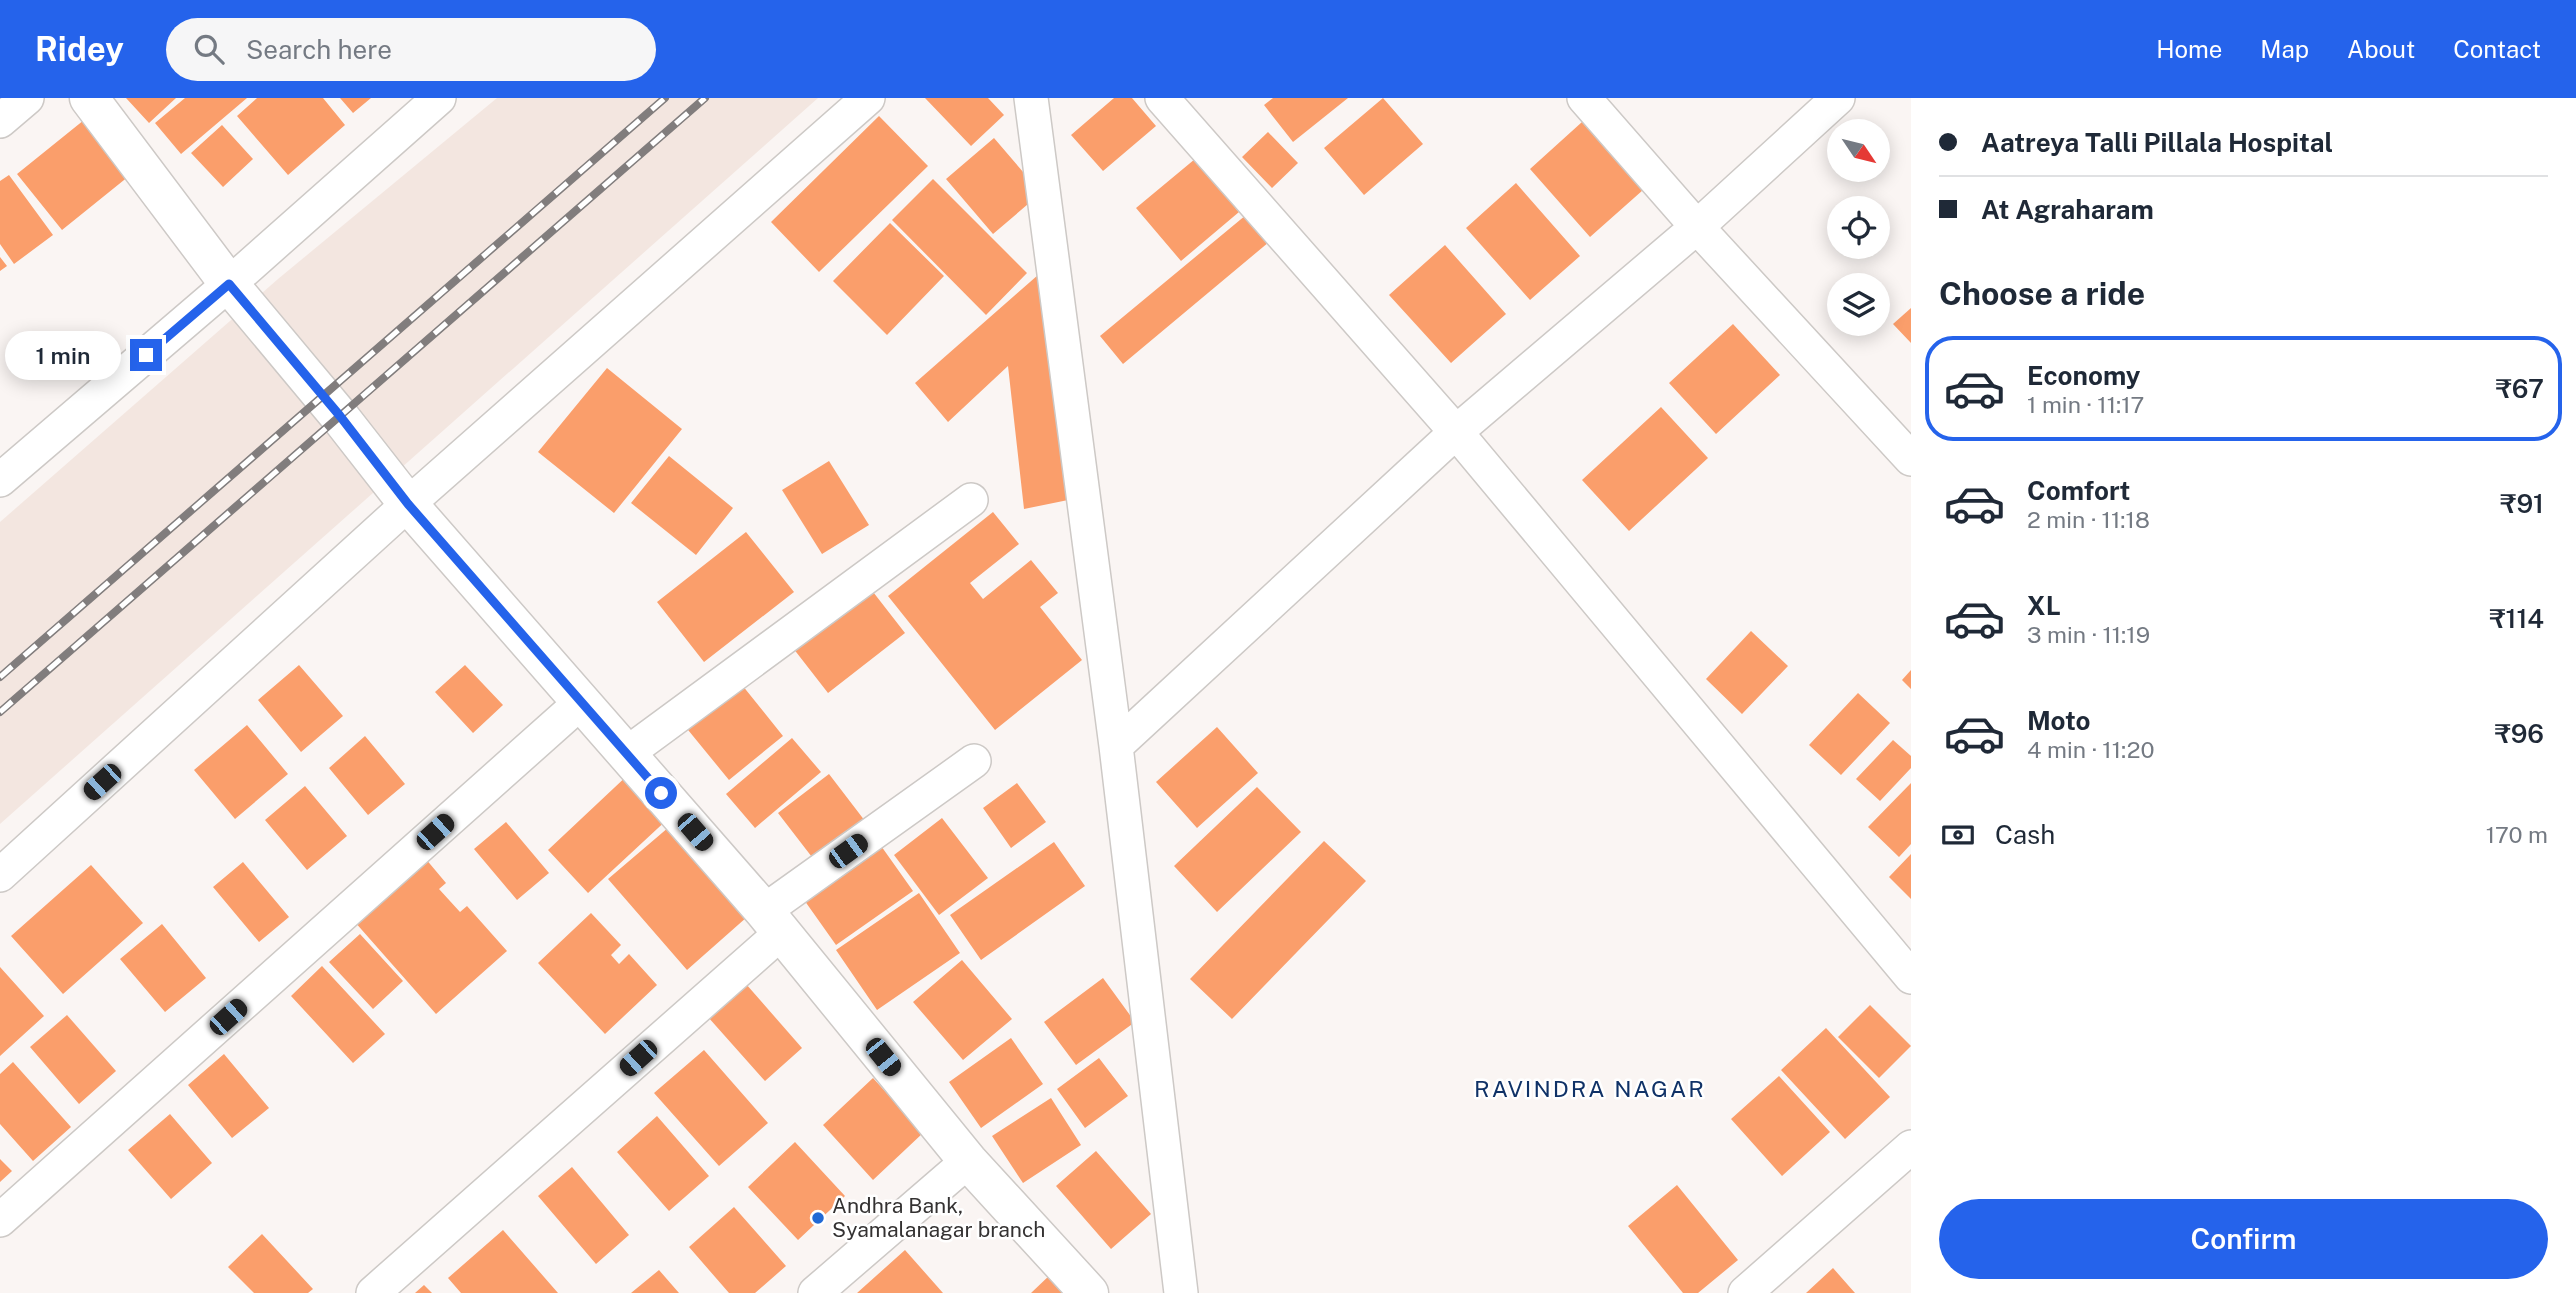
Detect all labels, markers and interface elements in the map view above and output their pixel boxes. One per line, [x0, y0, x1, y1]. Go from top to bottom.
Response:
search box [166, 18, 656, 81]
text: Ridey [35, 30, 124, 68]
icon: search [190, 30, 228, 68]
text: Search here [246, 34, 392, 65]
text: Home [2156, 35, 2222, 63]
text: Map [2260, 35, 2309, 63]
text: About [2347, 35, 2415, 63]
text: Contact [2453, 35, 2541, 63]
north arrow [1827, 119, 1890, 182]
map controls [1827, 119, 1890, 336]
text: Aatreya Talli Pillala Hospital [1981, 127, 2333, 158]
text: At Agraharam [1981, 194, 2154, 225]
button: locate [1827, 196, 1890, 259]
button: layers [1827, 273, 1890, 336]
text: Choose a ride [1939, 275, 2145, 312]
callout: 1 min [6, 330, 122, 380]
route end [130, 339, 162, 371]
text: 1 min [36, 342, 90, 369]
icon: car [1943, 357, 2006, 420]
text: Economy [2027, 360, 2140, 391]
text: ₹67 [2496, 373, 2544, 404]
text: 1 min · 11:17 [2027, 391, 2144, 418]
icon: car [1943, 472, 2006, 535]
text: Comfort [2027, 475, 2130, 506]
text: ₹91 [2500, 488, 2544, 519]
text: 2 min · 11:18 [2027, 506, 2150, 533]
icon: car [1943, 587, 2006, 650]
text: XL [2027, 590, 2061, 621]
text: ₹114 [2489, 603, 2544, 634]
text: 3 min · 11:19 [2027, 621, 2150, 648]
icon: car [1943, 702, 2006, 765]
text: Moto [2027, 705, 2090, 736]
text: ₹96 [2495, 718, 2544, 749]
text: 4 min · 11:20 [2027, 736, 2155, 763]
car [80, 760, 125, 804]
route start [645, 777, 677, 809]
car [674, 809, 717, 855]
car [413, 810, 458, 854]
icon: cash [1939, 816, 1977, 854]
text: Cash [1995, 819, 2055, 850]
text: 170 m [2486, 821, 2548, 848]
car [825, 830, 872, 872]
car [206, 995, 251, 1039]
car [862, 1034, 905, 1080]
car [616, 1036, 661, 1080]
district label: RAVINDRA NAGAR [1474, 1075, 1706, 1102]
place label: Andhra Bank, Syamalanagar branch [832, 1193, 1045, 1242]
button: Confirm [1939, 1199, 2548, 1279]
marker: Andhra Bank, Syamalanagar branch [810, 1210, 826, 1226]

